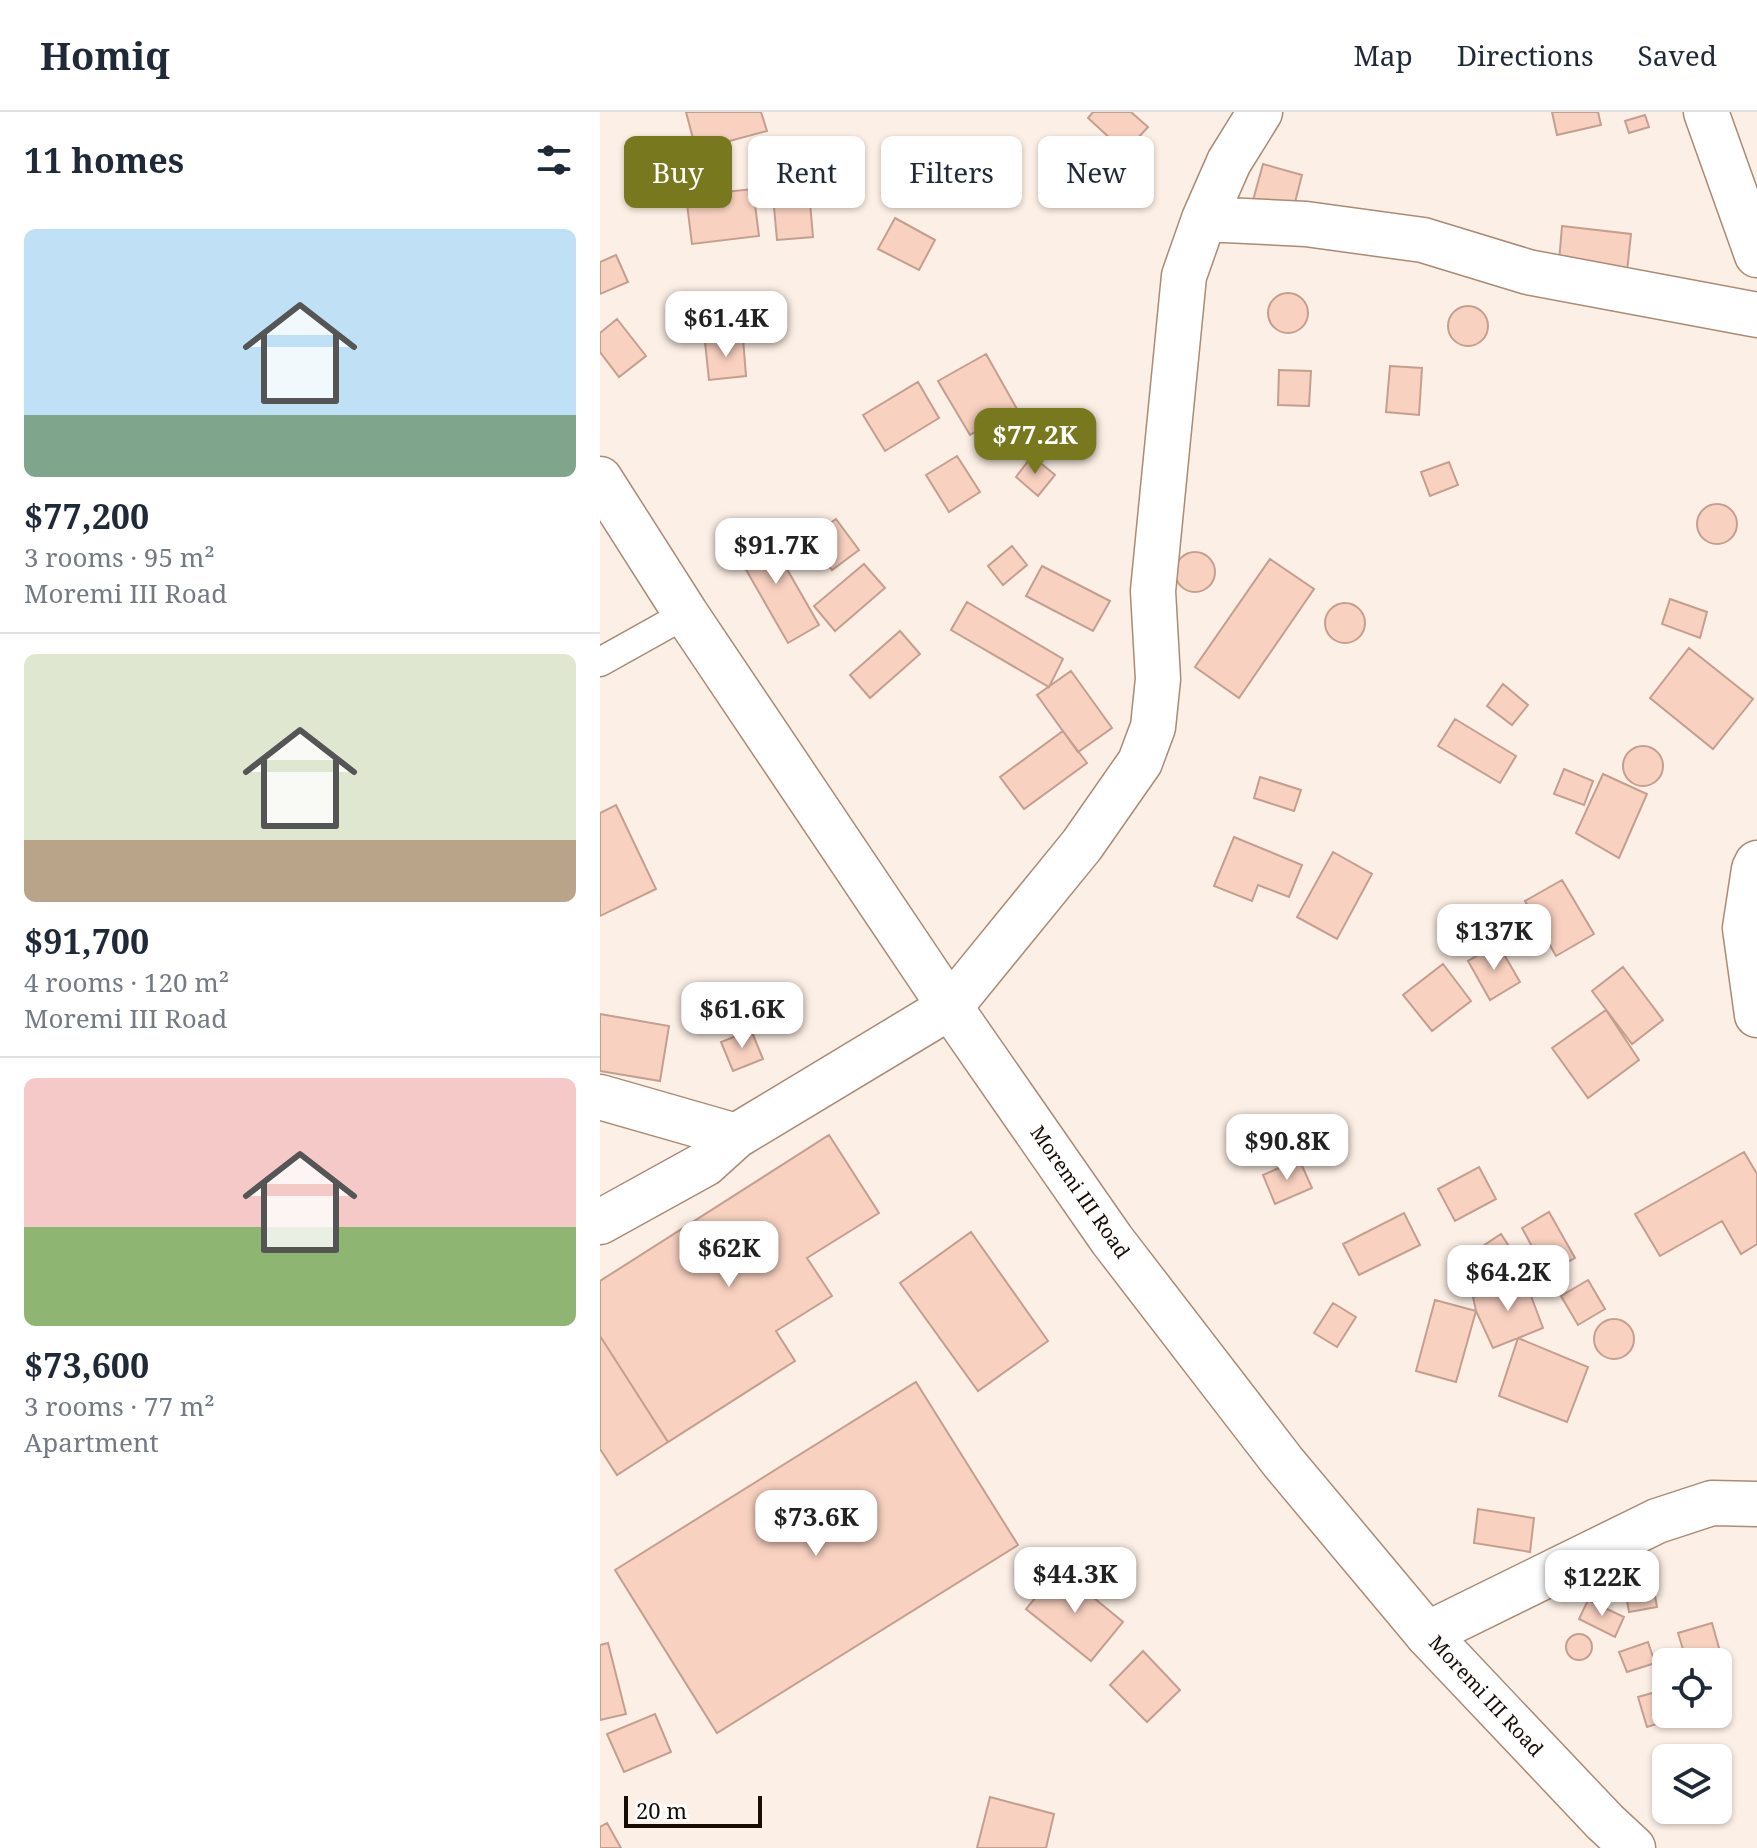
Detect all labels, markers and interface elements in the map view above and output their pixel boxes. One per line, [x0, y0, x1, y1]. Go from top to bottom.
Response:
text: Homiq [40, 29, 170, 81]
text: Map [1353, 36, 1413, 74]
text: Directions [1457, 36, 1594, 74]
text: Saved [1638, 36, 1717, 74]
chip: Buy [624, 136, 732, 208]
chip: Rent [748, 136, 865, 208]
chip: Filters [881, 136, 1022, 208]
chip: New [1038, 136, 1154, 208]
text: 11 homes [24, 137, 184, 183]
icon: filters [532, 138, 576, 182]
icon: home [228, 281, 372, 425]
pin: $61.4K [661, 291, 791, 359]
text: $61.4K [683, 299, 769, 335]
pin: $77.2K [970, 408, 1100, 476]
text: $77.2K [992, 416, 1078, 452]
text: $77,200 [24, 493, 149, 539]
pin: $91.7K [711, 518, 841, 586]
text: $91.7K [733, 526, 819, 562]
text: 3 rooms · 95 m² [24, 539, 215, 575]
text: Moremi III Road [24, 575, 227, 611]
icon: home [228, 706, 372, 850]
pin: $137K [1438, 904, 1550, 972]
text: $137K [1455, 912, 1533, 948]
text: $91,700 [24, 918, 149, 964]
text: 4 rooms · 120 m² [24, 964, 229, 1000]
pin: $61.6K [677, 982, 807, 1050]
text: $61.6K [699, 990, 785, 1026]
text: Moremi III Road [24, 1000, 227, 1036]
pin: $90.8K [1222, 1114, 1352, 1182]
street label: Moremi III Road [1025, 1120, 1136, 1263]
text: $90.8K [1244, 1122, 1330, 1158]
icon: home [228, 1130, 372, 1274]
pin: $62K [682, 1221, 776, 1289]
text: $62K [697, 1229, 761, 1265]
pin: $64.2K [1443, 1245, 1573, 1313]
text: $64.2K [1465, 1253, 1551, 1289]
text: $73,600 [24, 1342, 149, 1388]
text: 3 rooms · 77 m² [24, 1388, 215, 1424]
text: Apartment [24, 1424, 159, 1460]
pin: $73.6K [751, 1490, 881, 1558]
text: $73.6K [773, 1498, 859, 1534]
pin: $44.3K [1010, 1547, 1140, 1615]
pin: $122K [1546, 1550, 1658, 1618]
text: $44.3K [1032, 1555, 1118, 1591]
text: $122K [1563, 1558, 1641, 1594]
street label: Moremi III Road [1423, 1629, 1550, 1762]
map controls [1652, 1648, 1732, 1824]
button: locate [1652, 1648, 1732, 1728]
button: layers [1652, 1744, 1732, 1824]
scale bar [624, 1792, 762, 1828]
text: 20 m [636, 1795, 687, 1825]

